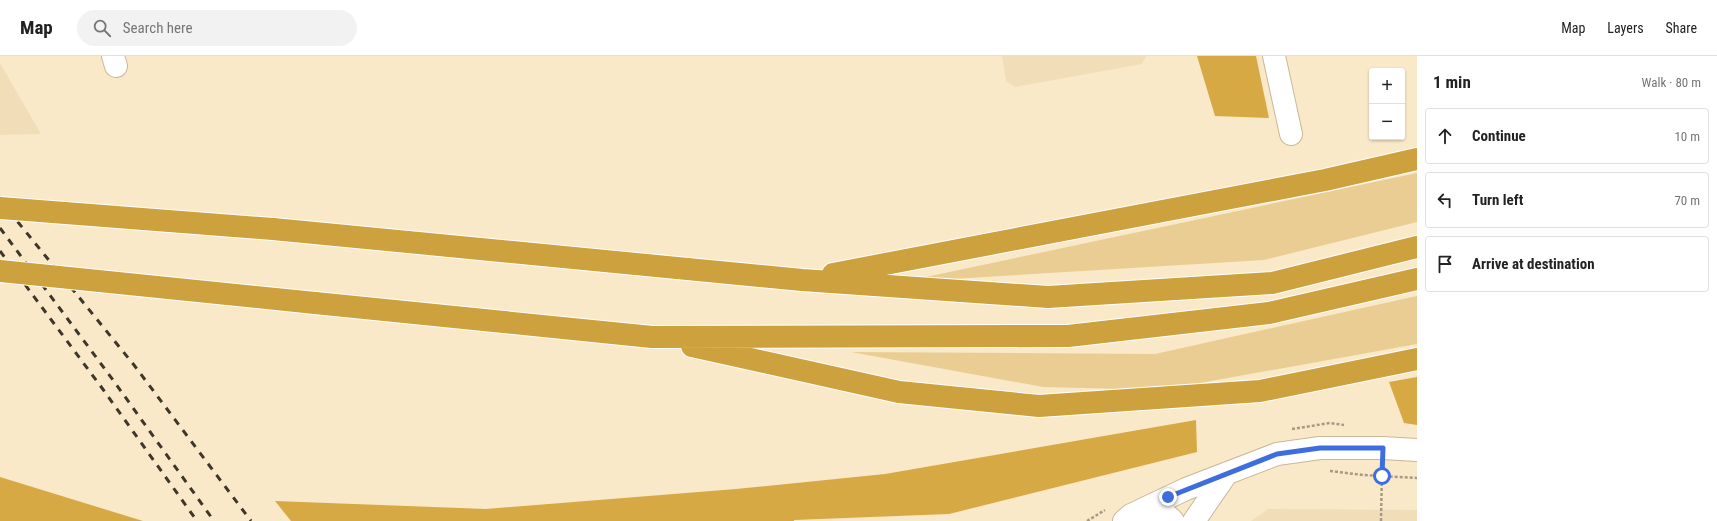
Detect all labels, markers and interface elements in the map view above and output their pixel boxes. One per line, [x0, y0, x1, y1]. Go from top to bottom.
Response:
search box [77, 10, 357, 46]
text: Map [20, 16, 53, 39]
icon: search [91, 17, 113, 39]
text: Search here [123, 19, 193, 37]
text: Map [1561, 20, 1585, 36]
text: Layers [1607, 20, 1644, 36]
text: Share [1666, 20, 1697, 36]
map controls [1369, 68, 1405, 140]
button: + [1369, 68, 1405, 104]
text: 1 min [1433, 72, 1471, 92]
text: Walk · 80 m [1641, 75, 1701, 90]
button: − [1369, 104, 1405, 140]
icon: ahead [1434, 125, 1456, 147]
text: Continue [1472, 127, 1526, 145]
text: 10 m [1674, 129, 1700, 144]
icon: left [1434, 189, 1456, 211]
text: Turn left [1472, 191, 1523, 209]
text: 70 m [1674, 193, 1700, 208]
icon: arrive [1434, 253, 1456, 275]
text: Arrive at destination [1472, 255, 1595, 273]
route start [1373, 467, 1391, 485]
route end [1159, 488, 1177, 506]

